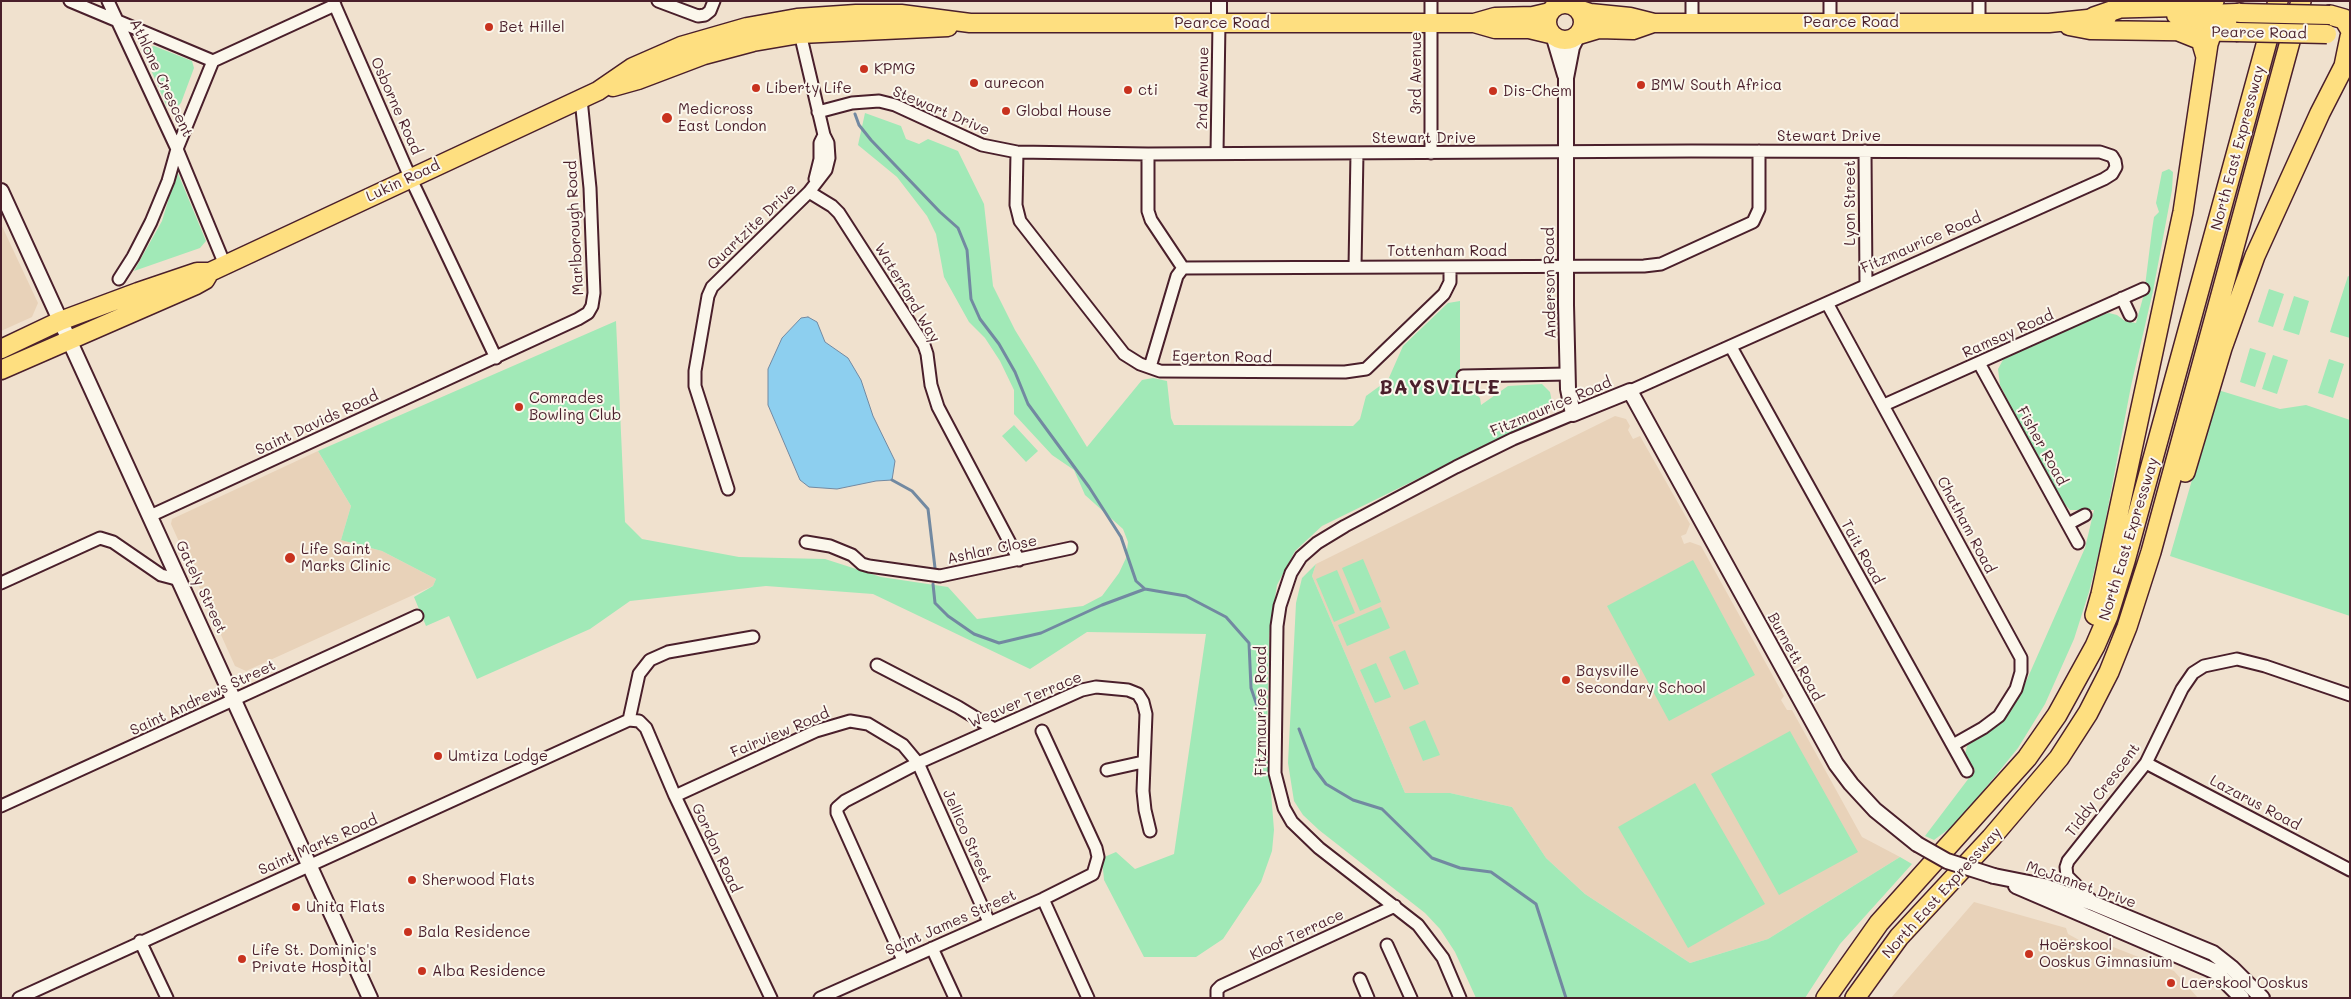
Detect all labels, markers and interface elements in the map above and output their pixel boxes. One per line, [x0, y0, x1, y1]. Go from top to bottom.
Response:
street label: Pearce Road [1803, 13, 1899, 31]
street label: Pearce Road [1174, 14, 1270, 32]
street label: Athlone Crescent [126, 16, 196, 140]
place label: Bet Hillel [499, 18, 565, 36]
marker: Bet Hillel [483, 21, 495, 33]
street label: Pearce Road [2211, 23, 2307, 43]
street label: 3rd Avenue [1407, 32, 1425, 114]
street label: 2nd Avenue [1193, 46, 1213, 130]
street label: Osborne Road [366, 54, 426, 158]
place label: KPMG [874, 60, 915, 78]
marker: KPMG [858, 63, 870, 75]
street label: North East Expressway [2207, 64, 2269, 232]
place label: aurecon [984, 74, 1044, 92]
place label: BMW South Africa [1651, 76, 1782, 94]
marker: aurecon [968, 77, 980, 89]
place label: Liberty Life [766, 79, 852, 97]
marker: BMW South Africa [1635, 79, 1647, 91]
place label: cti [1138, 81, 1158, 99]
marker: Liberty Life [750, 82, 762, 94]
street label: Stewart Drive [890, 82, 992, 140]
place label: Dis-Chem [1503, 82, 1572, 100]
marker: cti [1122, 84, 1134, 96]
marker: Dis-Chem [1487, 85, 1499, 97]
place label: Medicross East London [678, 100, 766, 135]
place label: Global House [1016, 102, 1112, 120]
marker: Global House [1000, 105, 1012, 117]
marker: Medicross East London [660, 111, 674, 125]
street label: Stewart Drive [1777, 127, 1881, 145]
street label: Stewart Drive [1372, 129, 1476, 147]
street label: Lukin Road [363, 156, 443, 206]
street label: Marlborough Road [562, 160, 588, 296]
street label: Lyon Street [1841, 160, 1859, 246]
street label: Quartzite Drive [704, 180, 800, 274]
street label: Fitzmaurice Road [1858, 208, 1984, 278]
street label: Anderson Road [1540, 227, 1560, 339]
street label: Waterford Way [870, 240, 944, 346]
street label: Tottenham Road [1387, 242, 1507, 260]
street label: Ramsay Road [1960, 306, 2056, 362]
street label: Egerton Road [1172, 347, 1272, 367]
street label: Fitzmaurice Road [1488, 373, 1614, 441]
district label: BAYSVILLE [1378, 376, 1502, 400]
street label: Saint Davids Road [253, 387, 381, 459]
place label: Comrades Bowling Club [529, 389, 621, 424]
marker: Comrades Bowling Club [513, 401, 525, 413]
street label: Fisher Road [2013, 403, 2071, 489]
street label: North East Expressway [2096, 455, 2162, 623]
street label: Chatham Road [1933, 474, 1999, 576]
street label: Tait Road [1837, 517, 1887, 587]
street label: Ashlar Close [945, 532, 1039, 568]
street label: Gately Street [172, 538, 230, 636]
place label: Life Saint Marks Clinic [301, 540, 391, 575]
marker: Life Saint Marks Clinic [283, 551, 297, 565]
street label: Burnett Road [1763, 610, 1827, 704]
street label: Fitzmaurice Road [1252, 646, 1270, 776]
street label: Saint Andrews Street [127, 656, 279, 740]
place label: Baysville Secondary School [1576, 662, 1706, 697]
street label: Weaver Terrace [966, 668, 1084, 732]
marker: Baysville Secondary School [1560, 674, 1572, 686]
street label: Fairview Road [728, 704, 832, 762]
street label: Tiddy Crescent [2062, 740, 2144, 840]
place label: Umtiza Lodge [448, 747, 548, 765]
marker: Umtiza Lodge [432, 750, 444, 762]
street label: Lazarus Road [2207, 772, 2303, 834]
street label: Jellico Street [938, 787, 996, 885]
street label: Gordon Road [687, 801, 745, 895]
street label: Saint Marks Road [256, 811, 380, 879]
street label: North East Expressway [1879, 824, 2005, 962]
street label: McJannet Drive [2024, 858, 2138, 912]
place label: Sherwood Flats [422, 871, 535, 889]
marker: Sherwood Flats [406, 874, 418, 886]
street label: Saint James Street [883, 886, 1019, 960]
place label: Unita Flats [306, 898, 385, 916]
marker: Unita Flats [290, 901, 302, 913]
street label: Kloof Terrace [1247, 905, 1347, 965]
place label: Bala Residence [418, 923, 531, 941]
marker: Bala Residence [402, 926, 414, 938]
place label: Hoërskool Ooskus Gimnasium [2039, 936, 2173, 971]
place label: Life St. Dominic's Private Hospital [252, 941, 377, 976]
marker: Hoërskool Ooskus Gimnasium [2023, 948, 2035, 960]
marker: Life St. Dominic's Private Hospital [236, 953, 248, 965]
place label: Alba Residence [432, 962, 546, 980]
marker: Alba Residence [416, 965, 428, 977]
place label: Laerskool Ooskus [2181, 974, 2308, 992]
marker: Laerskool Ooskus [2165, 977, 2177, 989]

